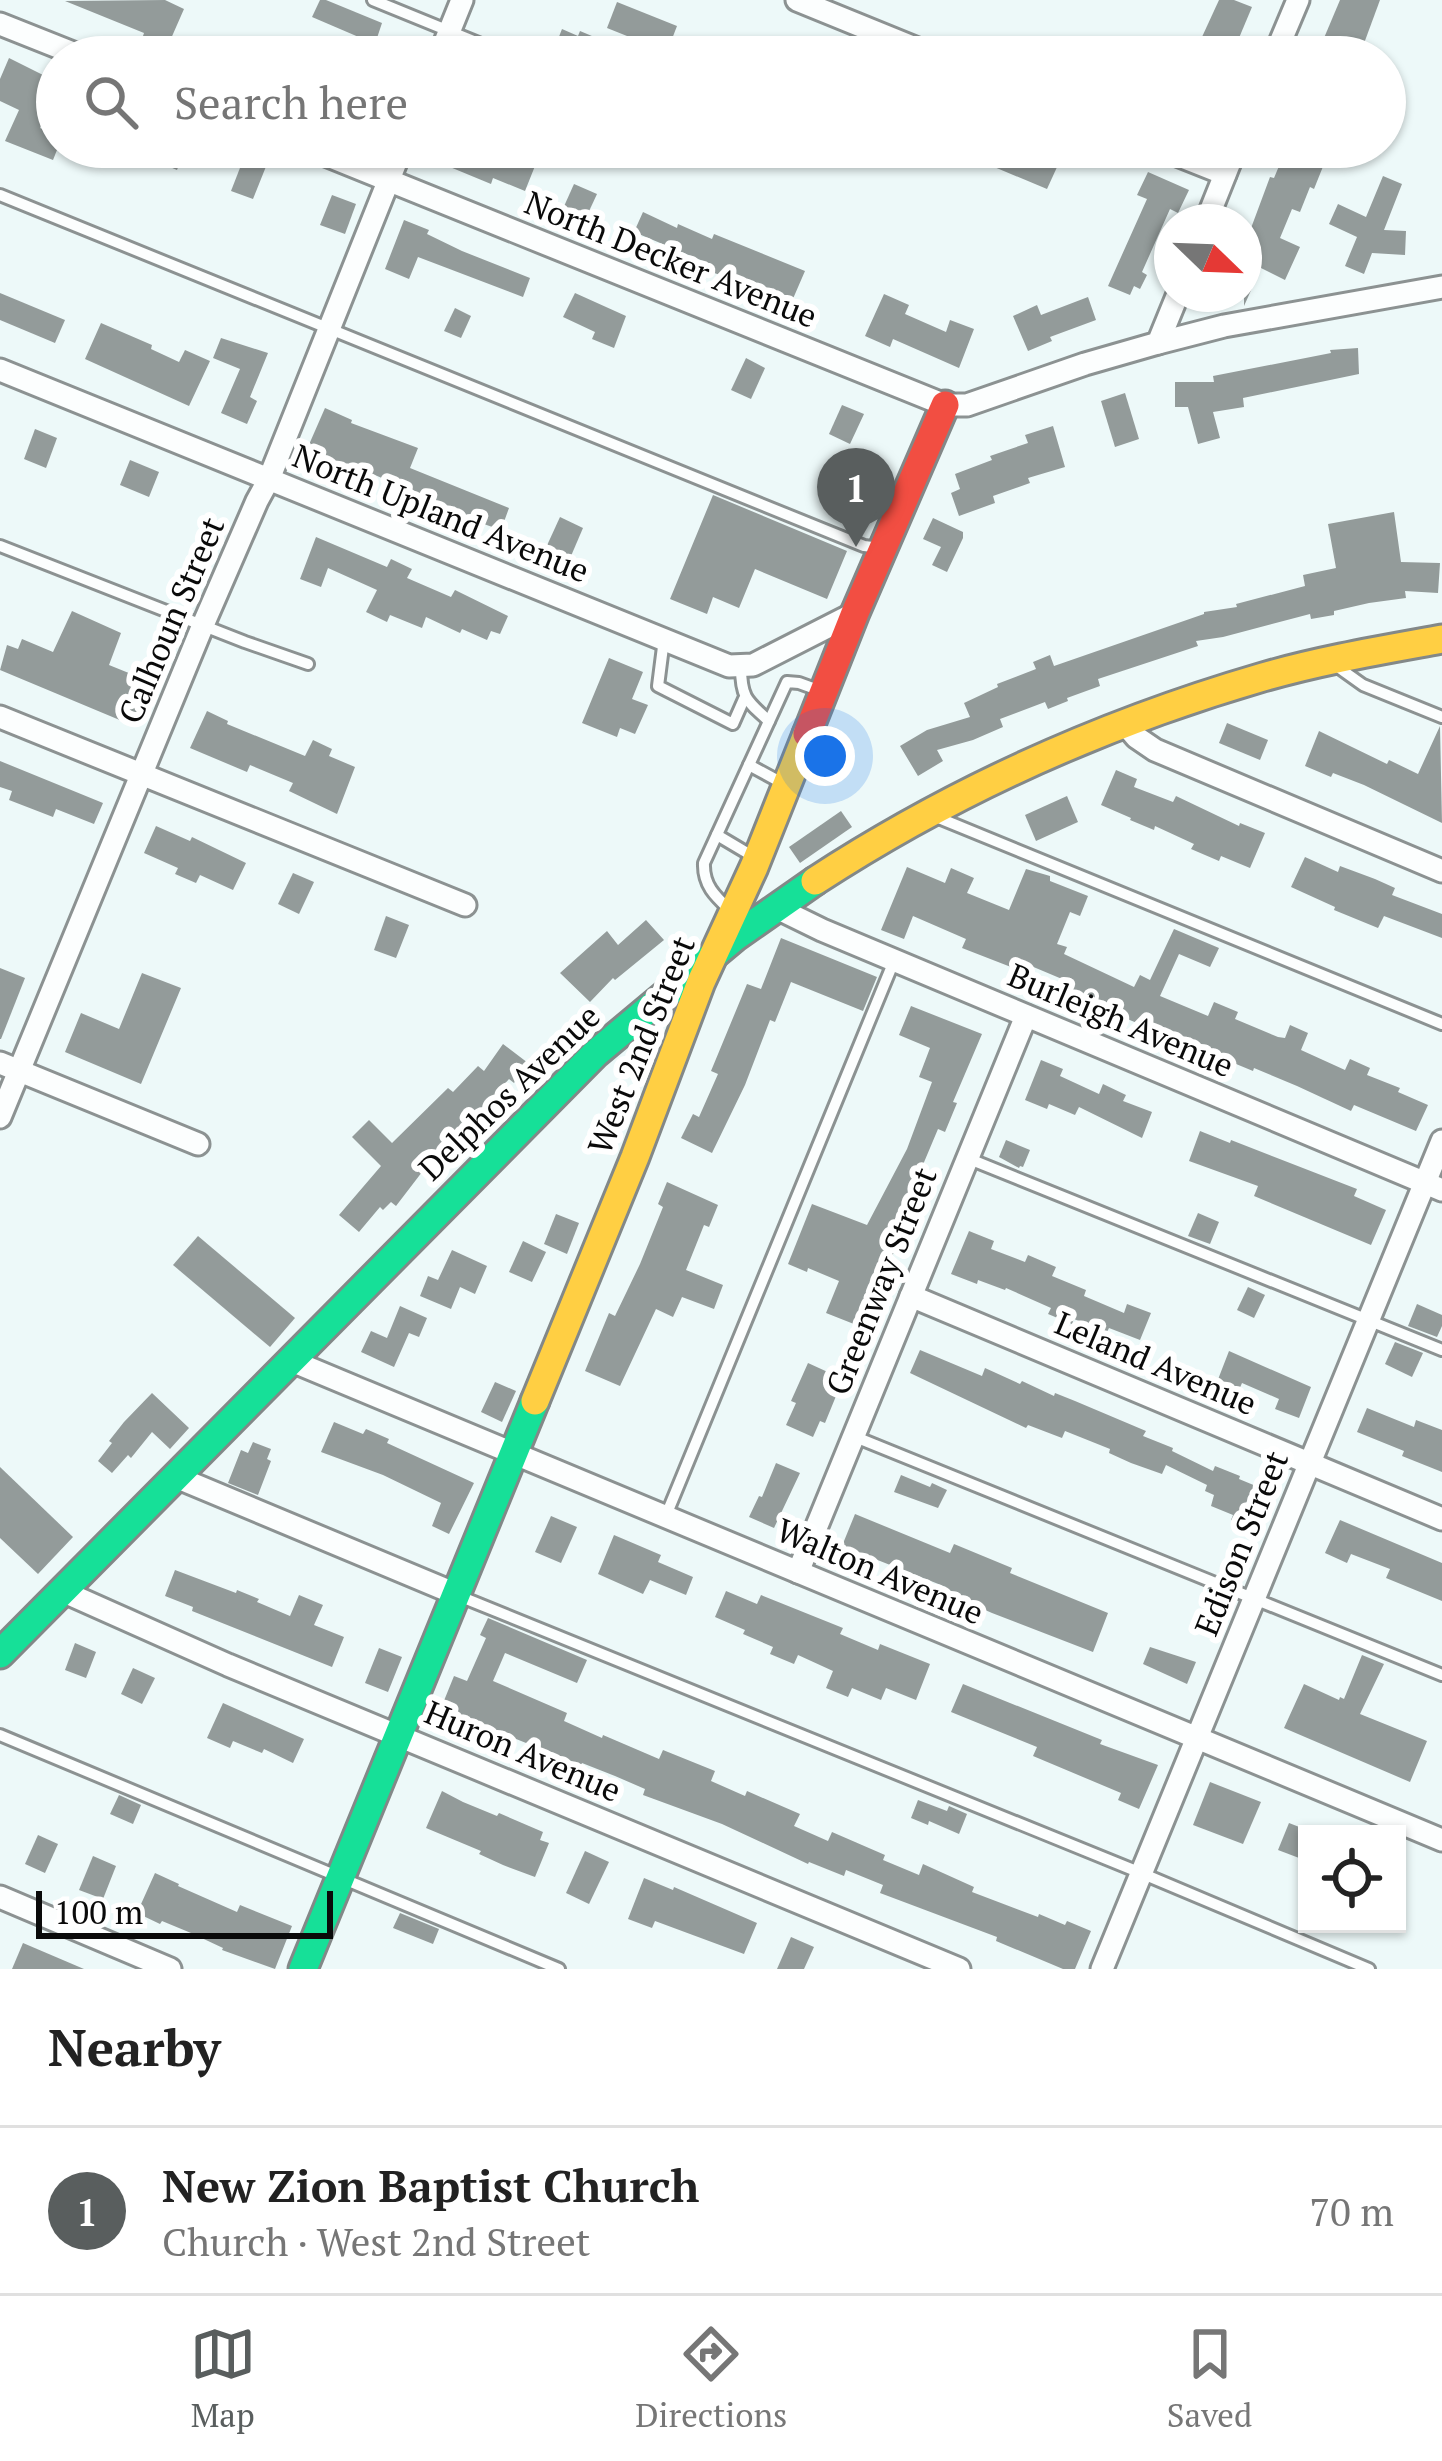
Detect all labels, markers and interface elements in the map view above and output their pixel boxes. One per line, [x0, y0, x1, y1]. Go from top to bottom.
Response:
search box [36, 36, 1406, 168]
icon: search [78, 69, 144, 135]
text: Search here [174, 72, 408, 132]
street label: North Decker Avenue [519, 180, 824, 337]
north arrow [1154, 204, 1262, 312]
street label: North Upland Avenue [287, 434, 596, 592]
pin: 1 [817, 448, 895, 547]
street label: Calhoun Street [108, 510, 233, 729]
your location [795, 726, 855, 786]
street label: West 2nd Street [577, 929, 704, 1160]
street label: Burleigh Avenue [1002, 953, 1240, 1086]
street label: Delphos Avenue [409, 994, 608, 1189]
street label: Greenway Street [815, 1161, 946, 1401]
street label: Leland Avenue [1049, 1301, 1263, 1424]
street label: Edison Street [1184, 1444, 1297, 1642]
street label: Walton Avenue [770, 1508, 990, 1633]
street label: Huron Avenue [419, 1690, 628, 1811]
map controls [1298, 1825, 1406, 1933]
button: locate [1298, 1825, 1406, 1933]
scale bar [36, 1885, 333, 1938]
text: 100 m [54, 1890, 143, 1933]
text: Nearby [48, 2013, 221, 2081]
text: New Zion Baptist Church [162, 2155, 699, 2215]
text: 1 [76, 2185, 98, 2237]
text: 70 m [1309, 2185, 1394, 2237]
text: Church · West 2nd Street [162, 2215, 590, 2267]
tab: Map [190, 2321, 256, 2436]
tab: Directions [635, 2321, 787, 2436]
tab: Saved [1167, 2321, 1252, 2436]

